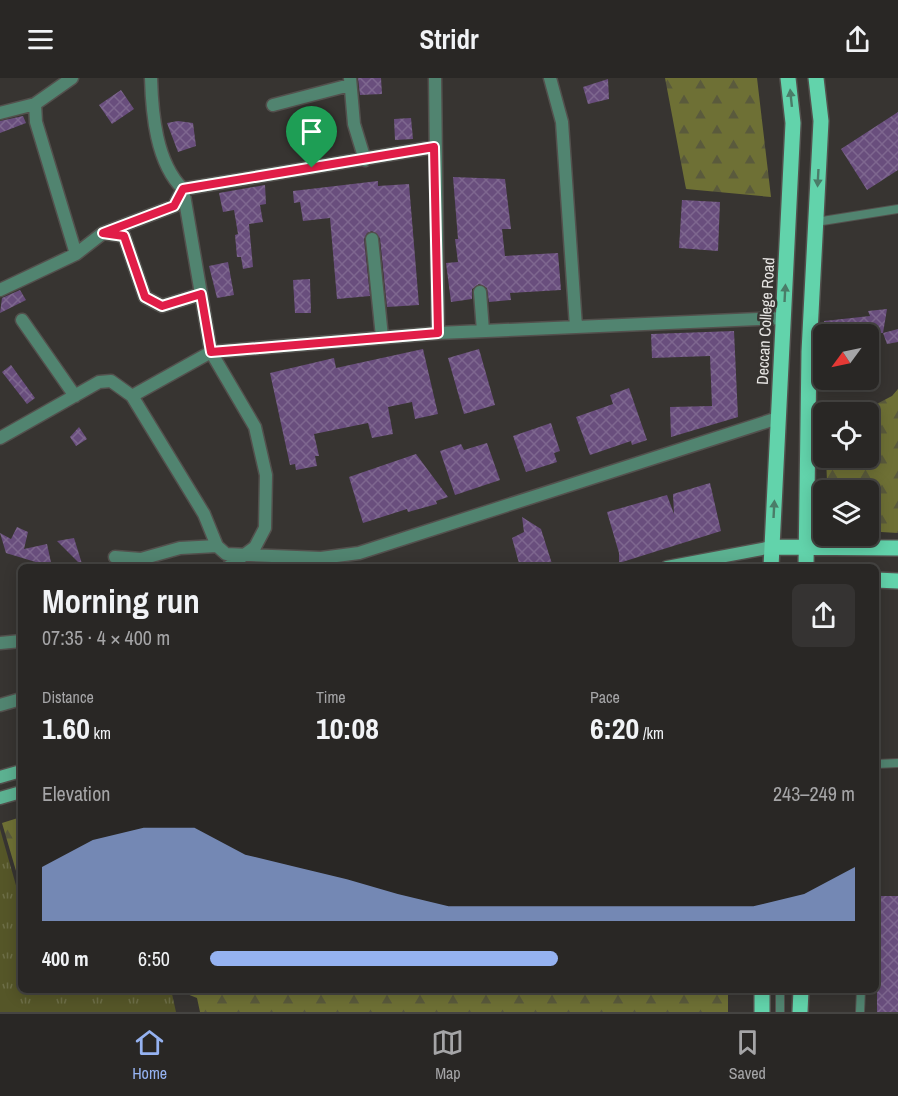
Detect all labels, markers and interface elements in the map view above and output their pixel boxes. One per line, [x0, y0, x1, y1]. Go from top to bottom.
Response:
text: Stridr [419, 21, 479, 57]
icon: menu [24, 23, 57, 56]
icon: share [841, 23, 874, 56]
one-way arrow [786, 89, 795, 108]
pin [286, 106, 337, 168]
icon: arrive [295, 115, 328, 148]
one-way arrow [813, 169, 822, 188]
street label: Deccan College Road [751, 257, 779, 385]
one-way arrow [780, 283, 789, 302]
north arrow [813, 324, 879, 390]
map controls [813, 324, 879, 546]
button: locate [813, 402, 879, 468]
button: layers [813, 480, 879, 546]
one-way arrow [769, 499, 778, 518]
text: Morning run [42, 579, 200, 623]
button: share [792, 584, 855, 647]
text: 07:35 · 4 × 400 m [42, 624, 170, 651]
text: Distance [42, 686, 94, 708]
text: Time [316, 686, 346, 708]
text: Pace [590, 686, 620, 708]
text: 1.60 [42, 708, 90, 748]
text: 10:08 [316, 708, 379, 748]
text: 6:20 [590, 708, 639, 748]
text: km [90, 722, 111, 744]
text: /km [639, 722, 664, 744]
text: Elevation [42, 780, 110, 807]
text: 243–249 m [773, 780, 855, 807]
text: 400 m [42, 945, 89, 972]
text: 6:50 [138, 945, 170, 972]
tab: Home [132, 1026, 167, 1084]
tab: Map [431, 1026, 464, 1084]
tab: Saved [729, 1026, 766, 1084]

